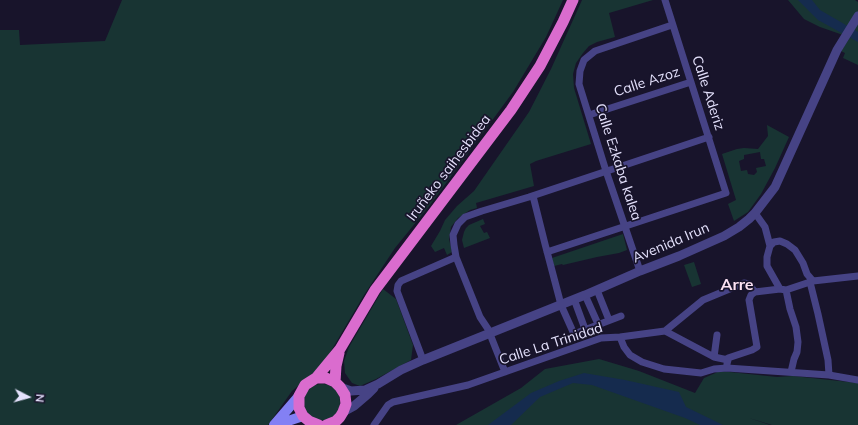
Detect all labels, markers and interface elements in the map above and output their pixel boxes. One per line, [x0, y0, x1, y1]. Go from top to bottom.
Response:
street label: Calle Aderiz [688, 54, 728, 132]
street label: Calle Azoz [612, 63, 682, 101]
street label: Calle Ezkaba kalea [591, 101, 645, 223]
street label: Iruñeko saihesbidea [404, 111, 494, 225]
street label: Avenida Irun [630, 219, 712, 267]
district label: Arre [720, 275, 754, 295]
street label: Calle La Trinidad [497, 319, 605, 369]
north arrow [8, 377, 48, 417]
text: N [33, 393, 47, 403]

